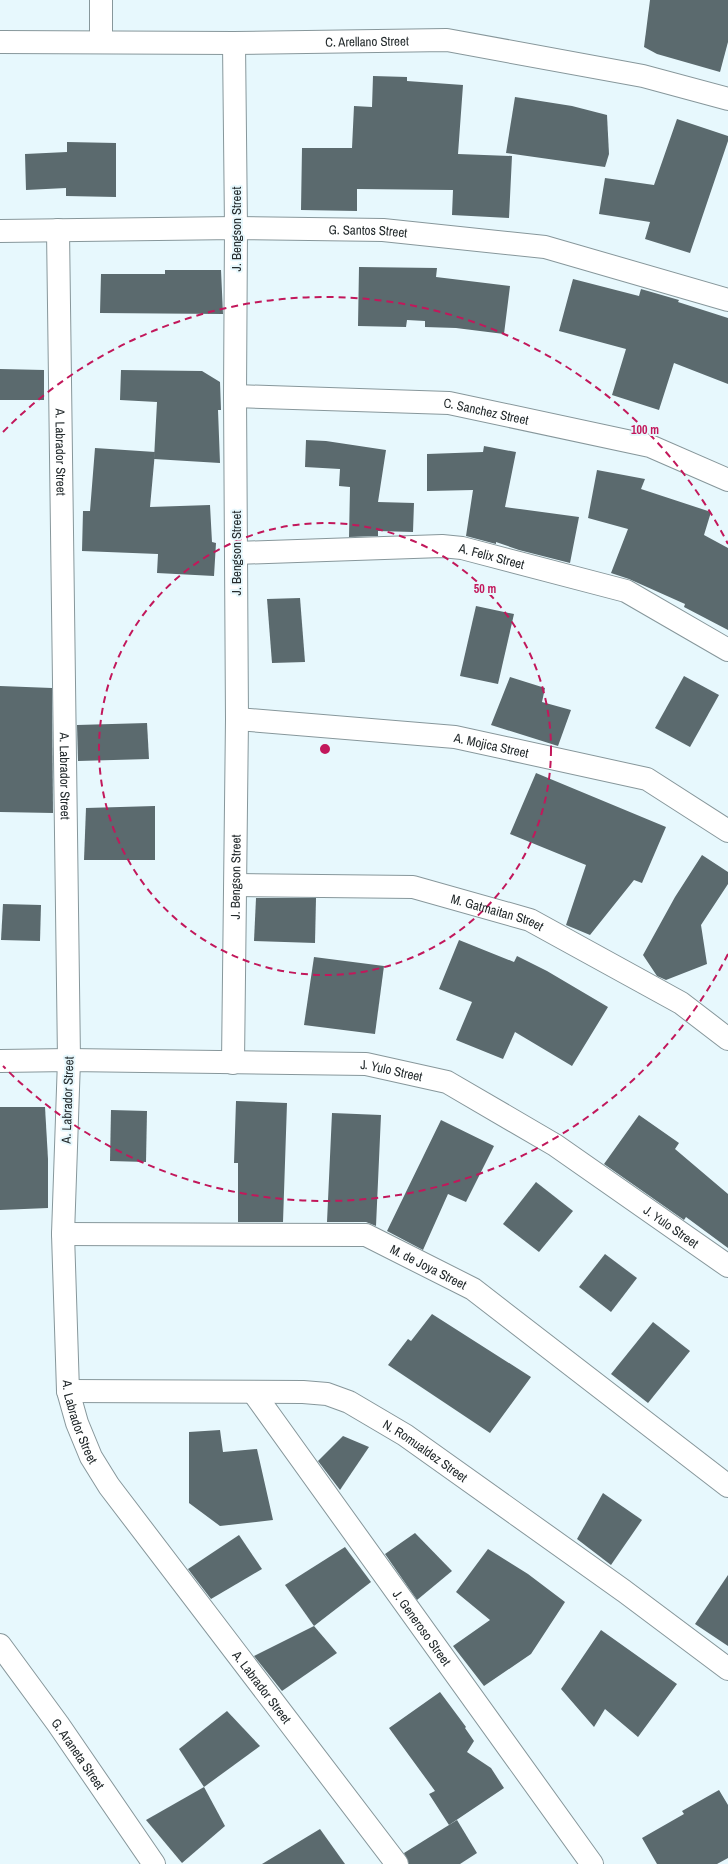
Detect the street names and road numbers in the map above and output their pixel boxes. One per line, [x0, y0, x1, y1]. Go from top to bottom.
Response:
street label: C. Arellano Street [325, 33, 409, 51]
street label: J. Bengson Street [228, 187, 245, 271]
street label: G. Santos Street [328, 221, 408, 242]
street label: C. Sanchez Street [443, 395, 530, 429]
street label: A. Labrador Street [51, 407, 70, 496]
street label: J. Bengson Street [228, 511, 245, 595]
street label: A. Felix Street [456, 539, 526, 573]
street label: A. Mojica Street [451, 729, 530, 762]
street label: A. Labrador Street [56, 731, 74, 820]
street label: J. Bengson Street [227, 834, 245, 920]
street label: M. Gatmaitan Street [449, 890, 547, 935]
street label: A. Labrador Street [57, 1056, 78, 1145]
street label: J. Yulo Street [360, 1056, 424, 1085]
street label: J. Yulo Street [640, 1202, 702, 1252]
street label: M. de Joya Street [387, 1241, 469, 1293]
street label: A. Labrador Street [59, 1379, 101, 1467]
street label: N. Romualdez Street [380, 1416, 471, 1486]
street label: J. Generoso Street [389, 1586, 455, 1669]
street label: A. Labrador Street [228, 1647, 295, 1727]
street label: G. Araneta Street [48, 1715, 108, 1793]

